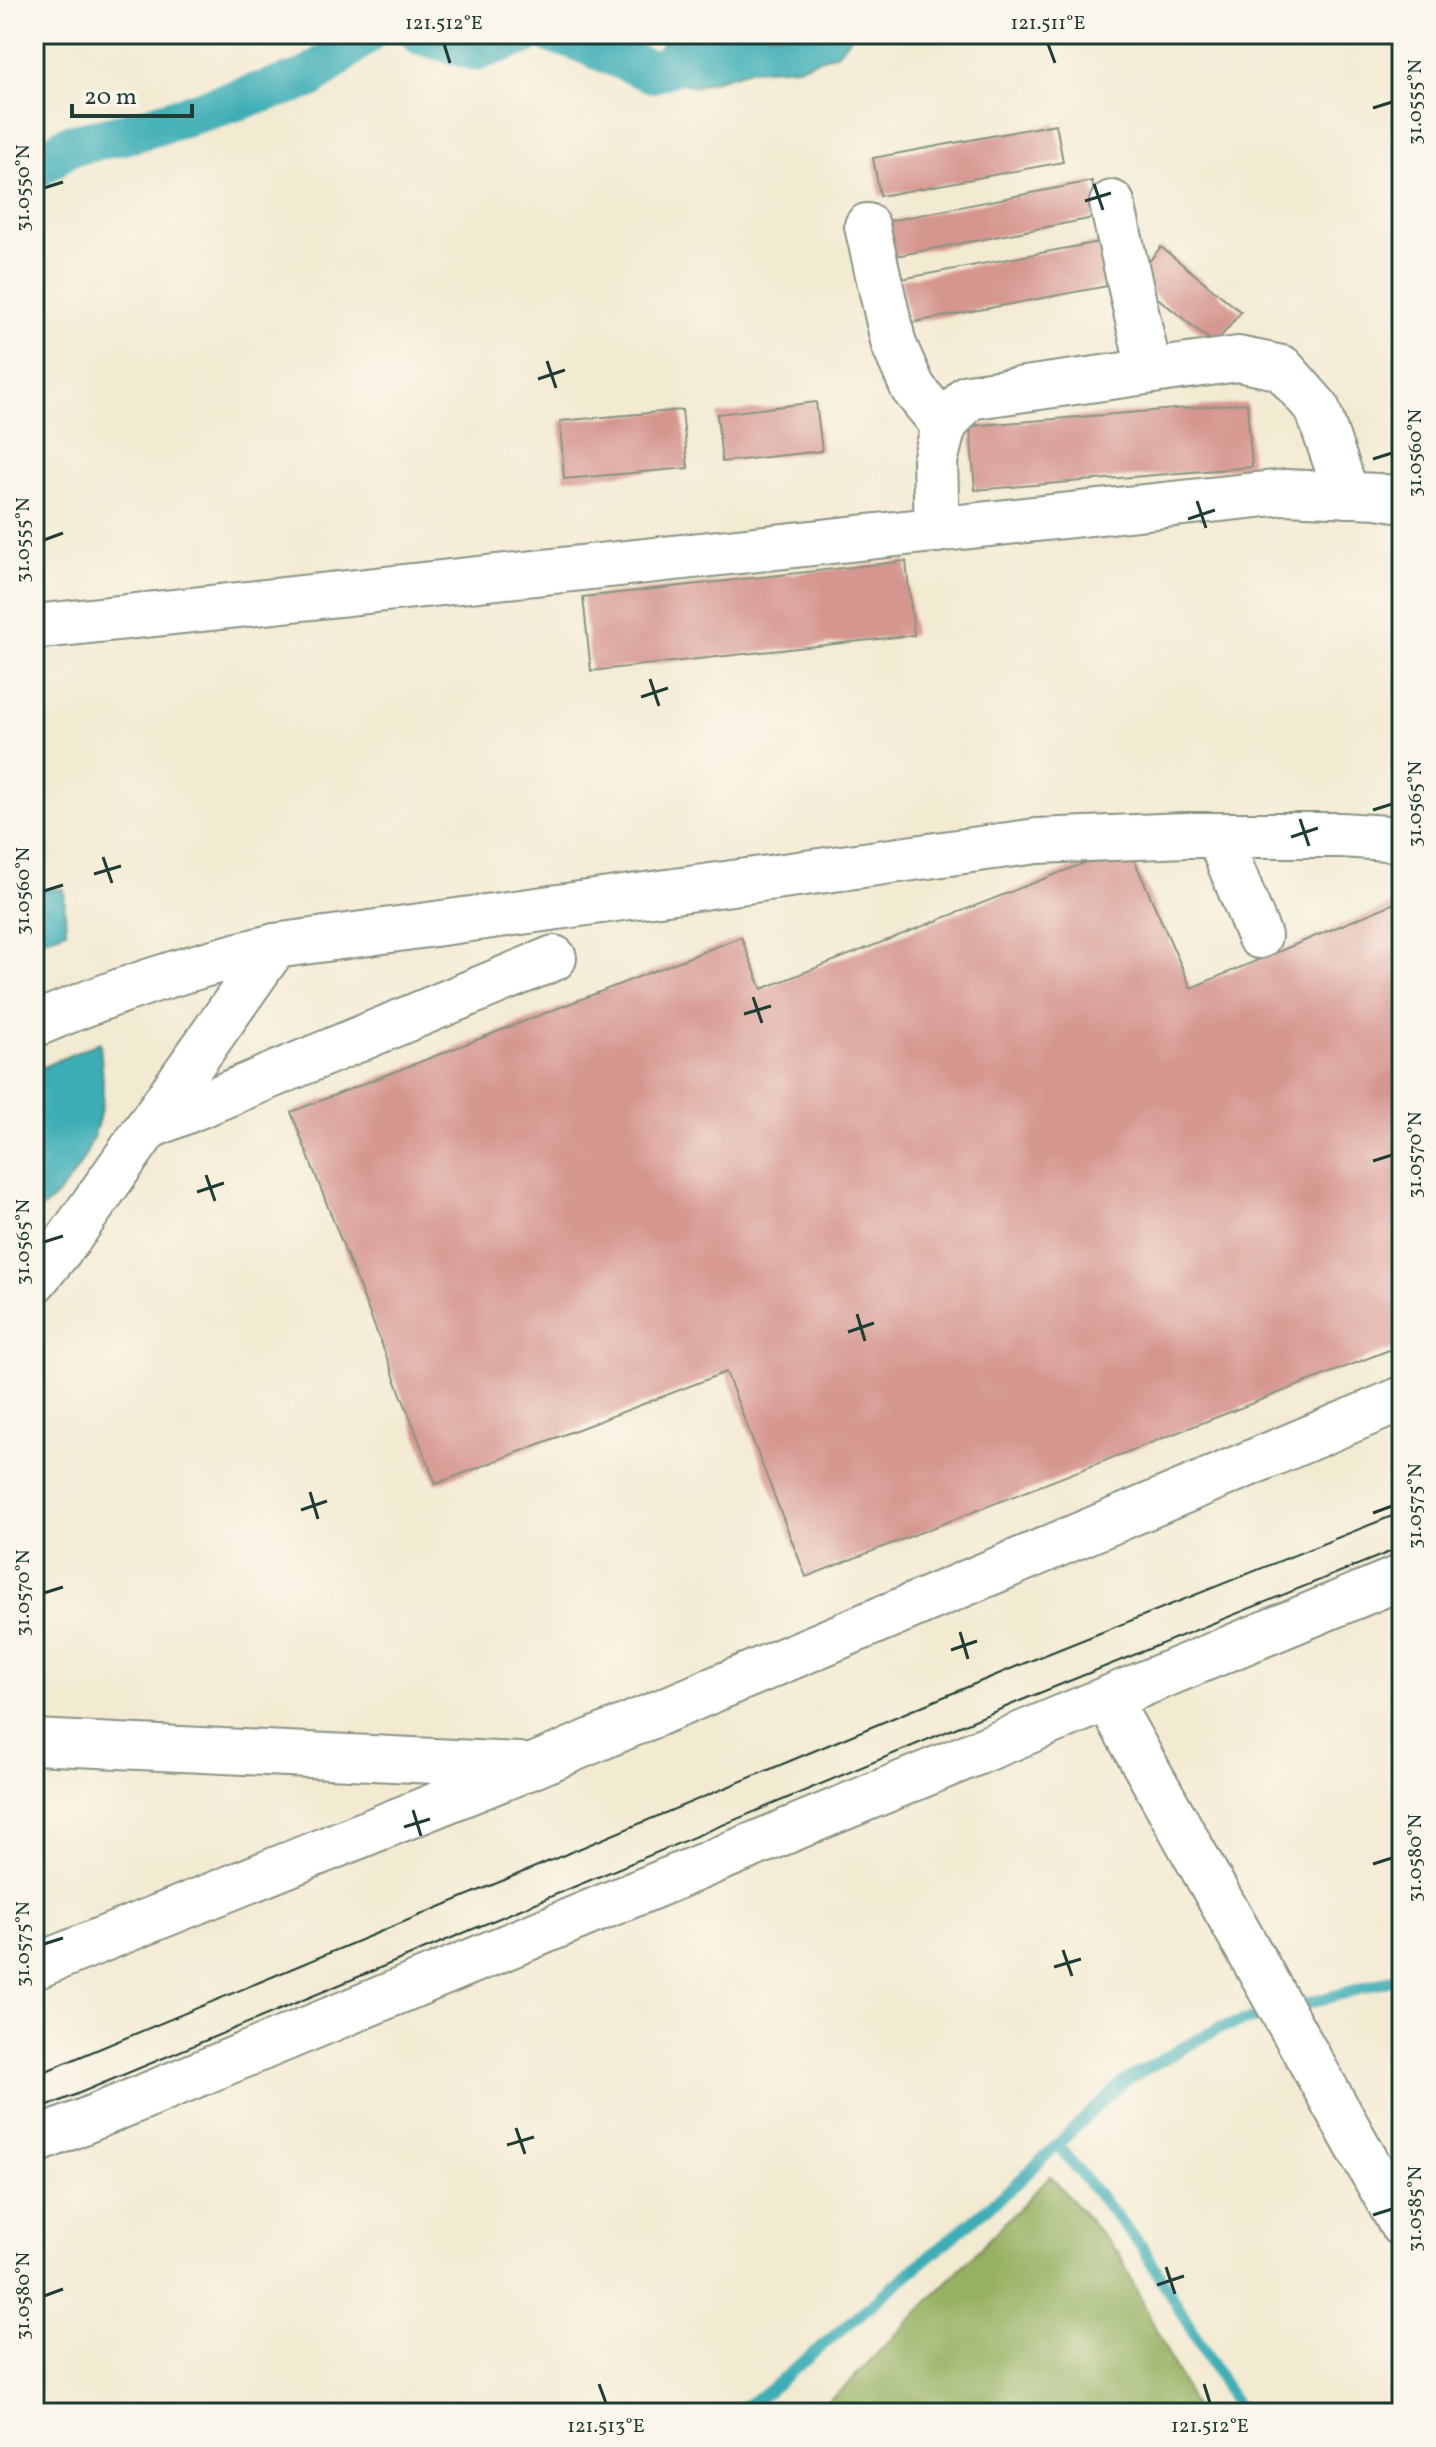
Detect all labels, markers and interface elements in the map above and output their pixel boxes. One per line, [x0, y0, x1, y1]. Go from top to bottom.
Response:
text: 121.512°E [405, 10, 483, 38]
text: 121.511°E [1010, 10, 1086, 38]
text: 31.0555°N [1402, 59, 1430, 145]
scale bar [72, 68, 192, 118]
text: 20 m [84, 81, 137, 115]
text: 31.0550°N [10, 144, 38, 232]
text: 31.0560°N [1402, 409, 1430, 497]
text: 31.0555°N [10, 497, 38, 583]
text: 31.0565°N [1402, 761, 1430, 847]
text: 31.0560°N [10, 847, 38, 935]
text: 31.0570°N [1402, 1111, 1430, 1199]
text: 31.0565°N [10, 1199, 38, 1285]
text: 31.0575°N [1402, 1463, 1430, 1549]
text: 31.0570°N [10, 1549, 38, 1637]
text: 31.0580°N [1402, 1814, 1430, 1902]
text: 31.0575°N [10, 1901, 38, 1987]
text: 31.0585°N [1402, 2166, 1430, 2252]
text: 31.0580°N [10, 2252, 38, 2340]
text: 121.513°E [567, 2413, 645, 2441]
text: 121.512°E [1171, 2413, 1249, 2441]

